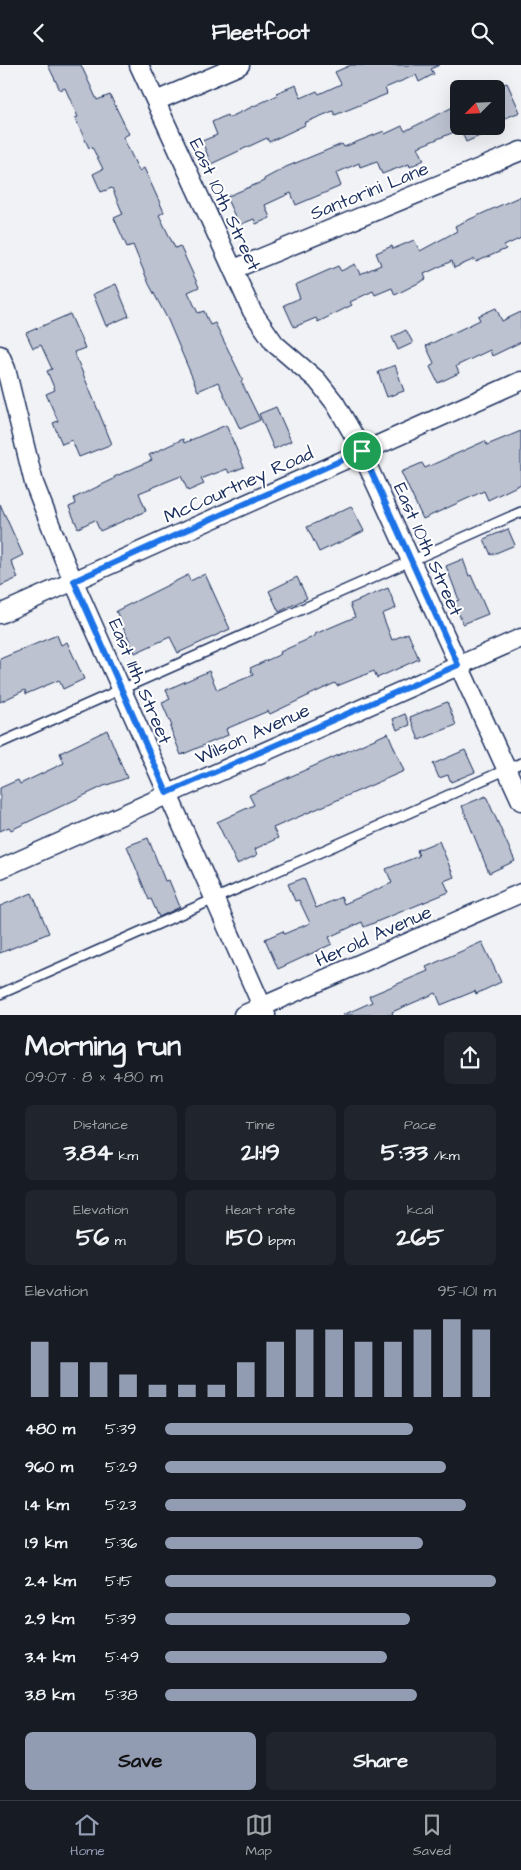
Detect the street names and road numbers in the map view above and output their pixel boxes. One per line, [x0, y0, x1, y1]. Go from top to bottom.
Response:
street label: East 10th Street [182, 134, 267, 276]
street label: Santorini Lane [306, 155, 433, 227]
street label: McCourtney Road [160, 440, 318, 531]
street label: East 10th Street [386, 479, 469, 621]
street label: East 11th Street [101, 615, 178, 749]
street label: Wilson Avenue [191, 697, 314, 772]
street label: Herold Avenue [311, 899, 436, 974]

